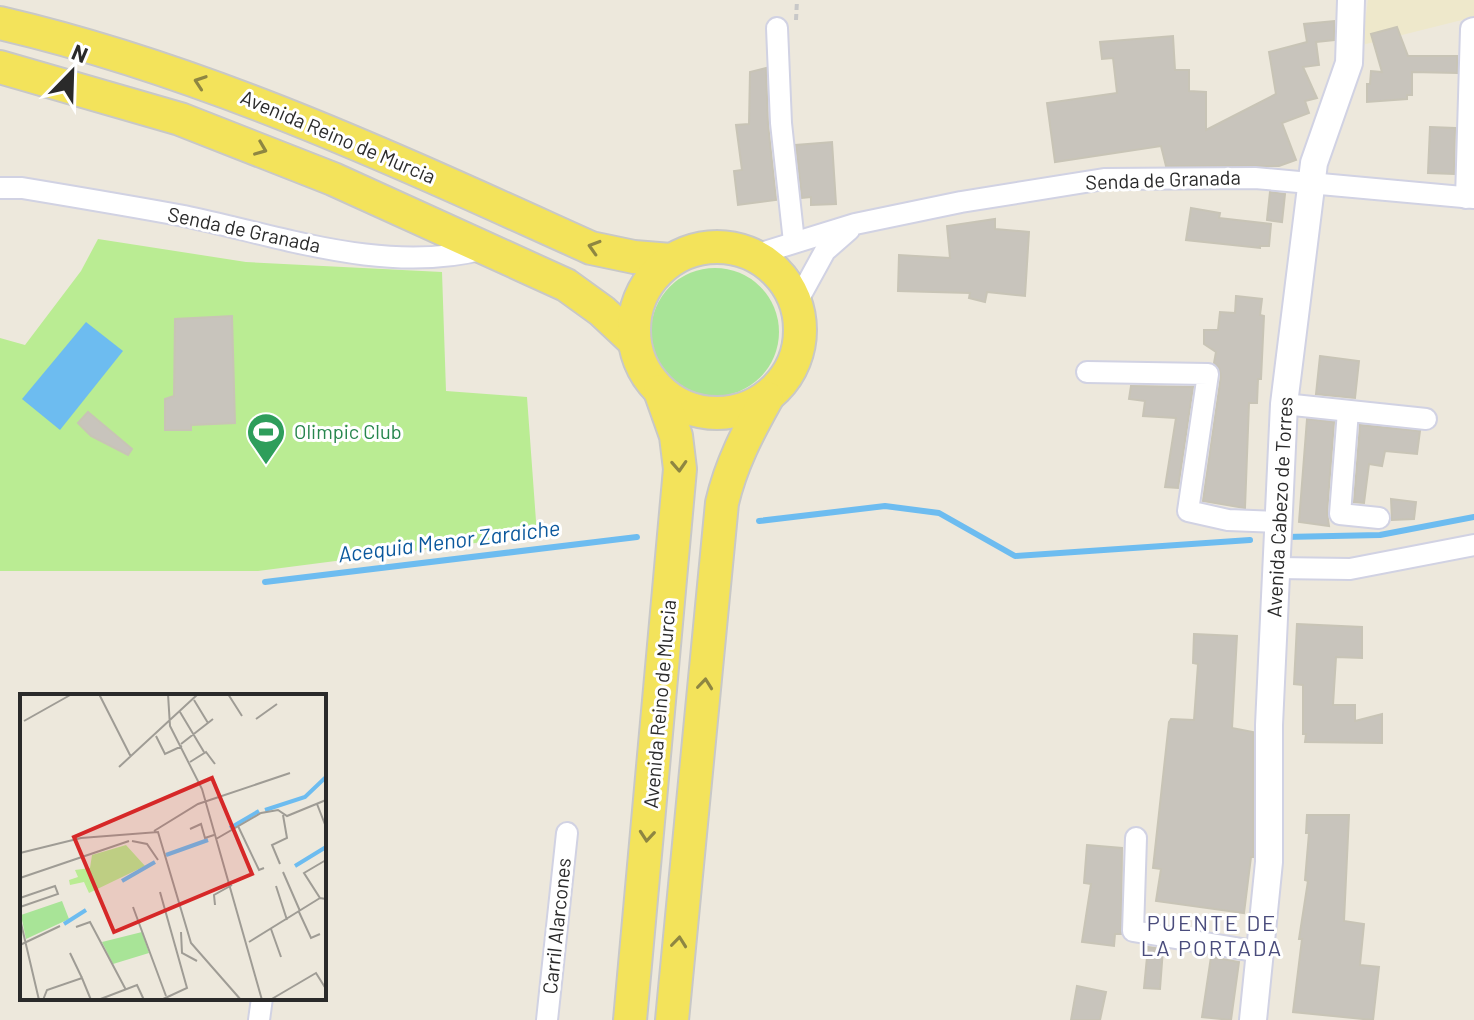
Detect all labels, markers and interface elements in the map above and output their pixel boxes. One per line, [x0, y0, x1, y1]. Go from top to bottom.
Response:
north arrow [32, 32, 112, 112]
text: N [68, 38, 92, 67]
one-way arrow [194, 75, 208, 91]
street label: Avenida Reino de Murcia [237, 84, 439, 188]
one-way arrow [253, 140, 267, 156]
street label: Senda de Granada [1085, 164, 1241, 194]
street label: Senda de Granada [166, 201, 323, 257]
one-way arrow [588, 240, 602, 256]
street label: Avenida Cabezo de Torres [1261, 396, 1297, 618]
sports icon: Olimpic Club [245, 411, 287, 466]
place label: Olimpic Club [294, 419, 402, 443]
one-way arrow [670, 460, 687, 473]
water label: Acequia Menor Zaraiche [337, 514, 561, 567]
street label: Avenida Reino de Murcia [638, 599, 680, 809]
one-way arrow [696, 677, 713, 690]
inset map [20, 694, 326, 1000]
one-way arrow [639, 830, 656, 843]
street label: Carril Alarcones [537, 857, 575, 995]
district label: PUENTE DE LA PORTADA [1141, 909, 1283, 960]
one-way arrow [671, 935, 688, 948]

